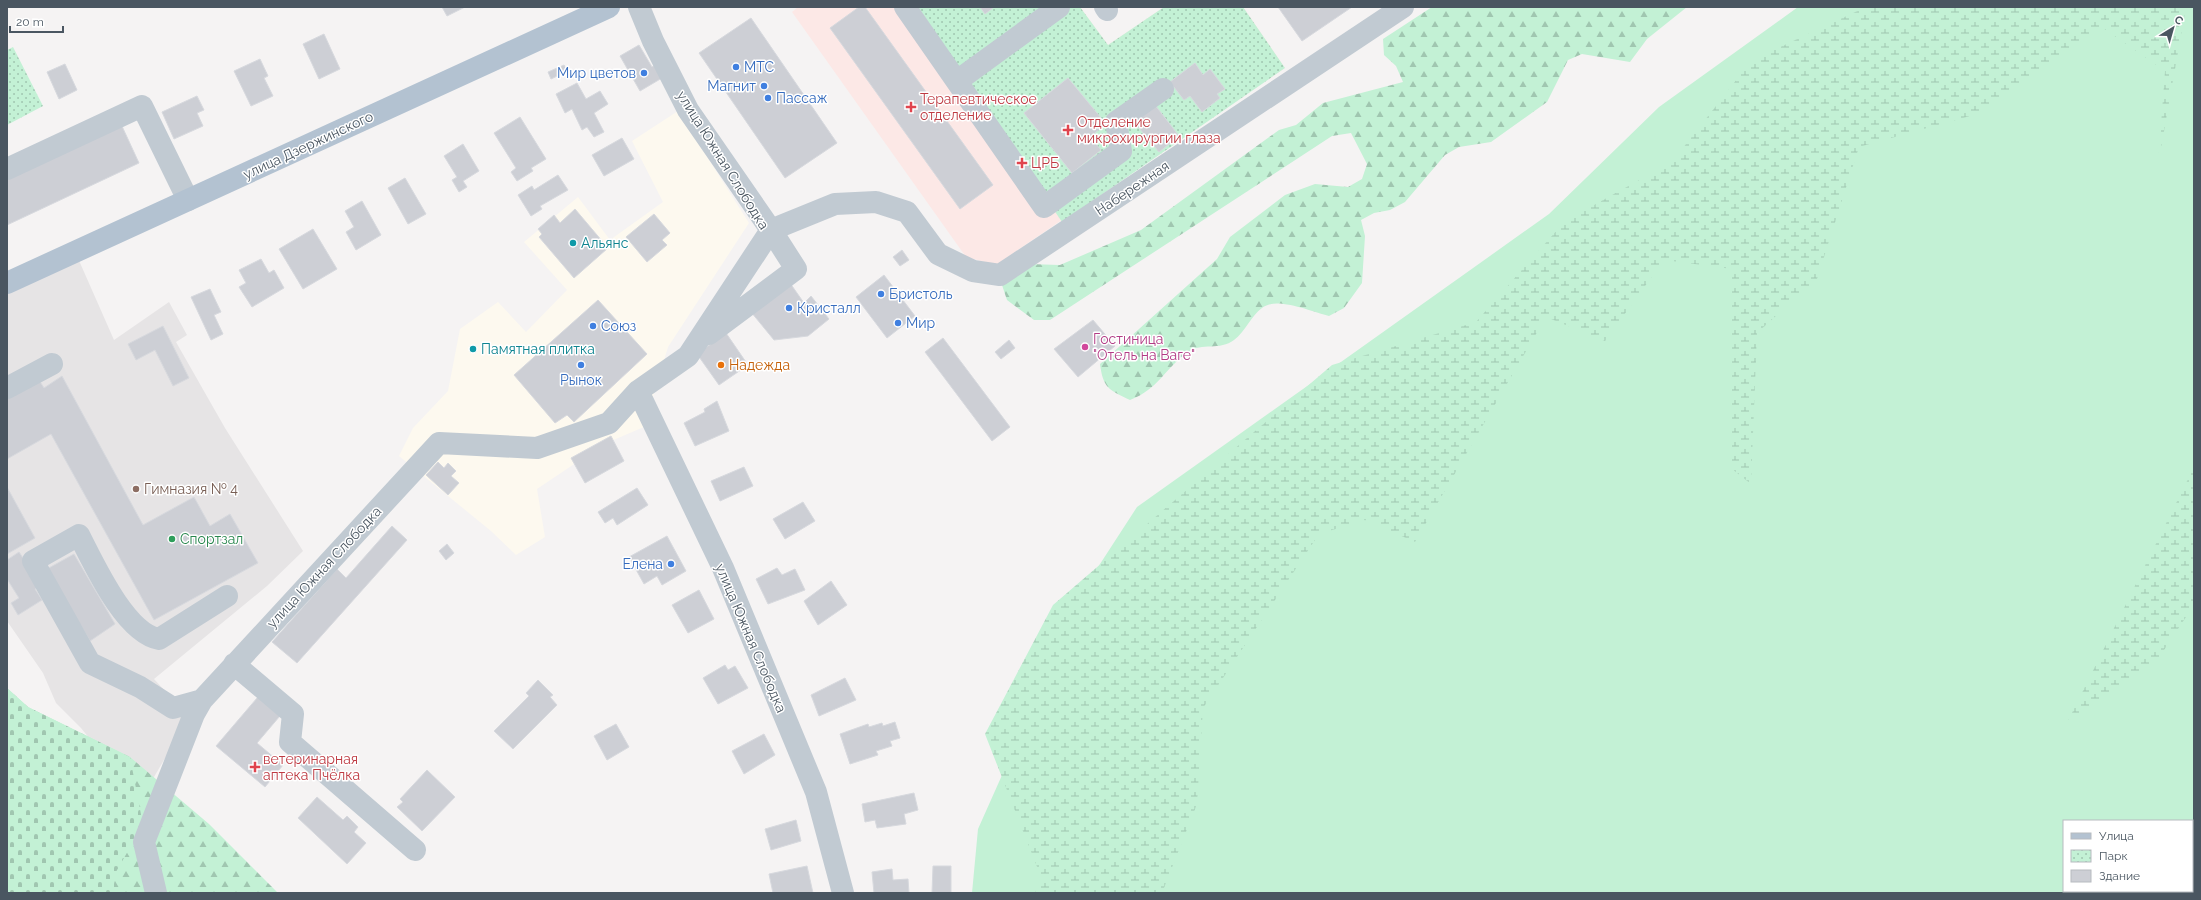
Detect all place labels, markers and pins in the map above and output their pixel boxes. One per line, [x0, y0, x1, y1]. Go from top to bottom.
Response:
place label: МТС [744, 59, 774, 75]
marker: МТС [731, 62, 741, 72]
place label: Мир цветов [557, 65, 636, 81]
marker: Мир цветов [639, 68, 649, 78]
place label: Магнит [707, 78, 756, 94]
marker: Магнит [759, 81, 769, 91]
place label: Пассаж [776, 90, 828, 106]
place label: Терапевтическое отделение [920, 91, 1037, 123]
marker: Пассаж [763, 93, 773, 103]
marker: Терапевтическое отделение [905, 101, 917, 113]
place label: Отделение микрохирургии глаза [1077, 114, 1221, 146]
marker: Отделение микрохирургии глаза [1062, 124, 1074, 136]
place label: ЦРБ [1031, 155, 1059, 171]
marker: ЦРБ [1016, 157, 1028, 169]
place label: Альянс [581, 235, 629, 251]
marker: Альянс [568, 238, 578, 248]
place label: Бристоль [889, 286, 953, 302]
marker: Бристоль [876, 289, 886, 299]
place label: Кристалл [797, 300, 861, 316]
marker: Кристалл [784, 303, 794, 313]
place label: Мир [906, 315, 936, 331]
place label: Союз [601, 318, 636, 334]
marker: Мир [893, 318, 903, 328]
marker: Союз [588, 321, 598, 331]
place label: Гостиница "Отель на Ваге" [1093, 331, 1195, 363]
place label: Памятная плитка [481, 341, 595, 357]
marker: Гостиница "Отель на Ваге" [1080, 342, 1090, 352]
marker: Памятная плитка [468, 344, 478, 354]
place label: Надежда [729, 357, 790, 373]
marker: Рынок [576, 360, 586, 370]
marker: Надежда [716, 360, 726, 370]
place label: Рынок [560, 372, 602, 388]
place label: Гимназия № 4 [144, 481, 238, 497]
marker: Гимназия № 4 [131, 484, 141, 494]
place label: Спортзал [180, 531, 243, 547]
marker: Спортзал [167, 534, 177, 544]
place label: Елена [622, 556, 663, 572]
marker: Елена [666, 559, 676, 569]
place label: ветеринарная аптека Пчёлка [263, 751, 360, 783]
marker: ветеринарная аптека Пчёлка [250, 762, 260, 772]

